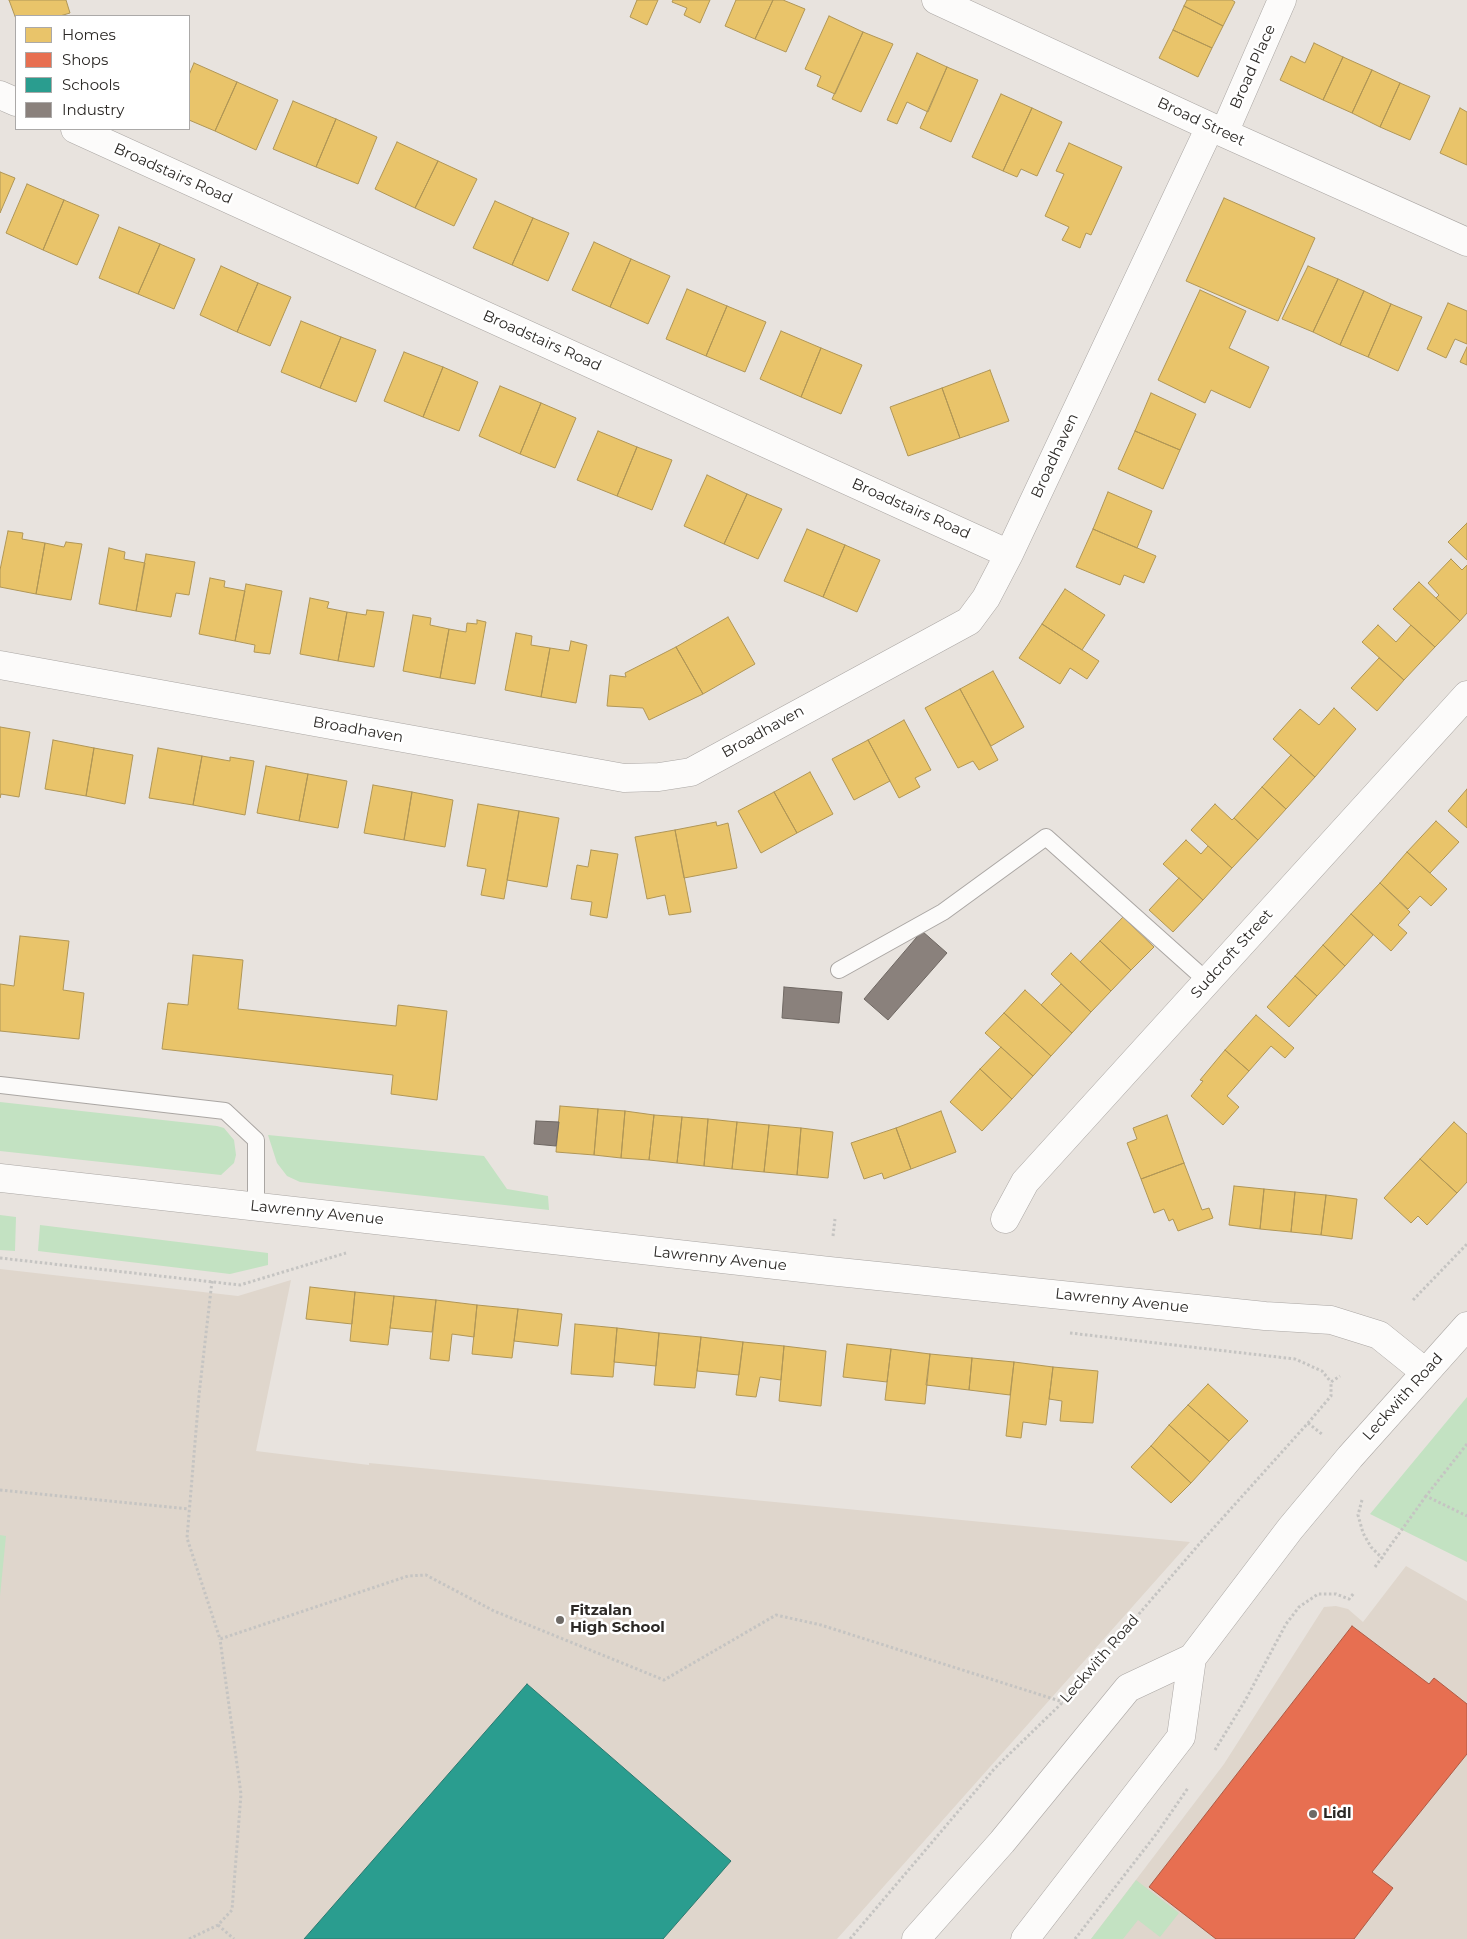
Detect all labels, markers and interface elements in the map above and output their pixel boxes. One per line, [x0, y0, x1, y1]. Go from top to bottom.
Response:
legend [15, 15, 190, 130]
street label: Broad Place [1226, 22, 1280, 112]
text: Homes [62, 25, 116, 44]
text: Shops [62, 50, 108, 69]
text: Schools [62, 75, 120, 94]
street label: Broad Street [1154, 94, 1248, 150]
text: Industry [62, 100, 124, 119]
street label: Broadstairs Road [111, 140, 235, 208]
street label: Broadstairs Road [480, 307, 604, 375]
street label: Broadhaven [1028, 411, 1082, 501]
street label: Broadstairs Road [849, 475, 973, 543]
street label: Broadhaven [719, 702, 807, 762]
street label: Broadhaven [311, 713, 405, 747]
street label: Sudcroft Street [1187, 906, 1277, 1002]
street label: Lawrenny Avenue [249, 1197, 385, 1229]
street label: Lawrenny Avenue [652, 1243, 788, 1275]
street label: Lawrenny Avenue [1054, 1285, 1190, 1317]
street label: Leckwith Road [1359, 1350, 1447, 1444]
place label: Fitzalan High School [570, 1602, 665, 1637]
street label: Leckwith Road [1057, 1611, 1143, 1707]
marker: Fitzalan High School [554, 1614, 566, 1626]
place label: Lidl [1323, 1805, 1351, 1823]
marker: Lidl [1307, 1808, 1319, 1820]

